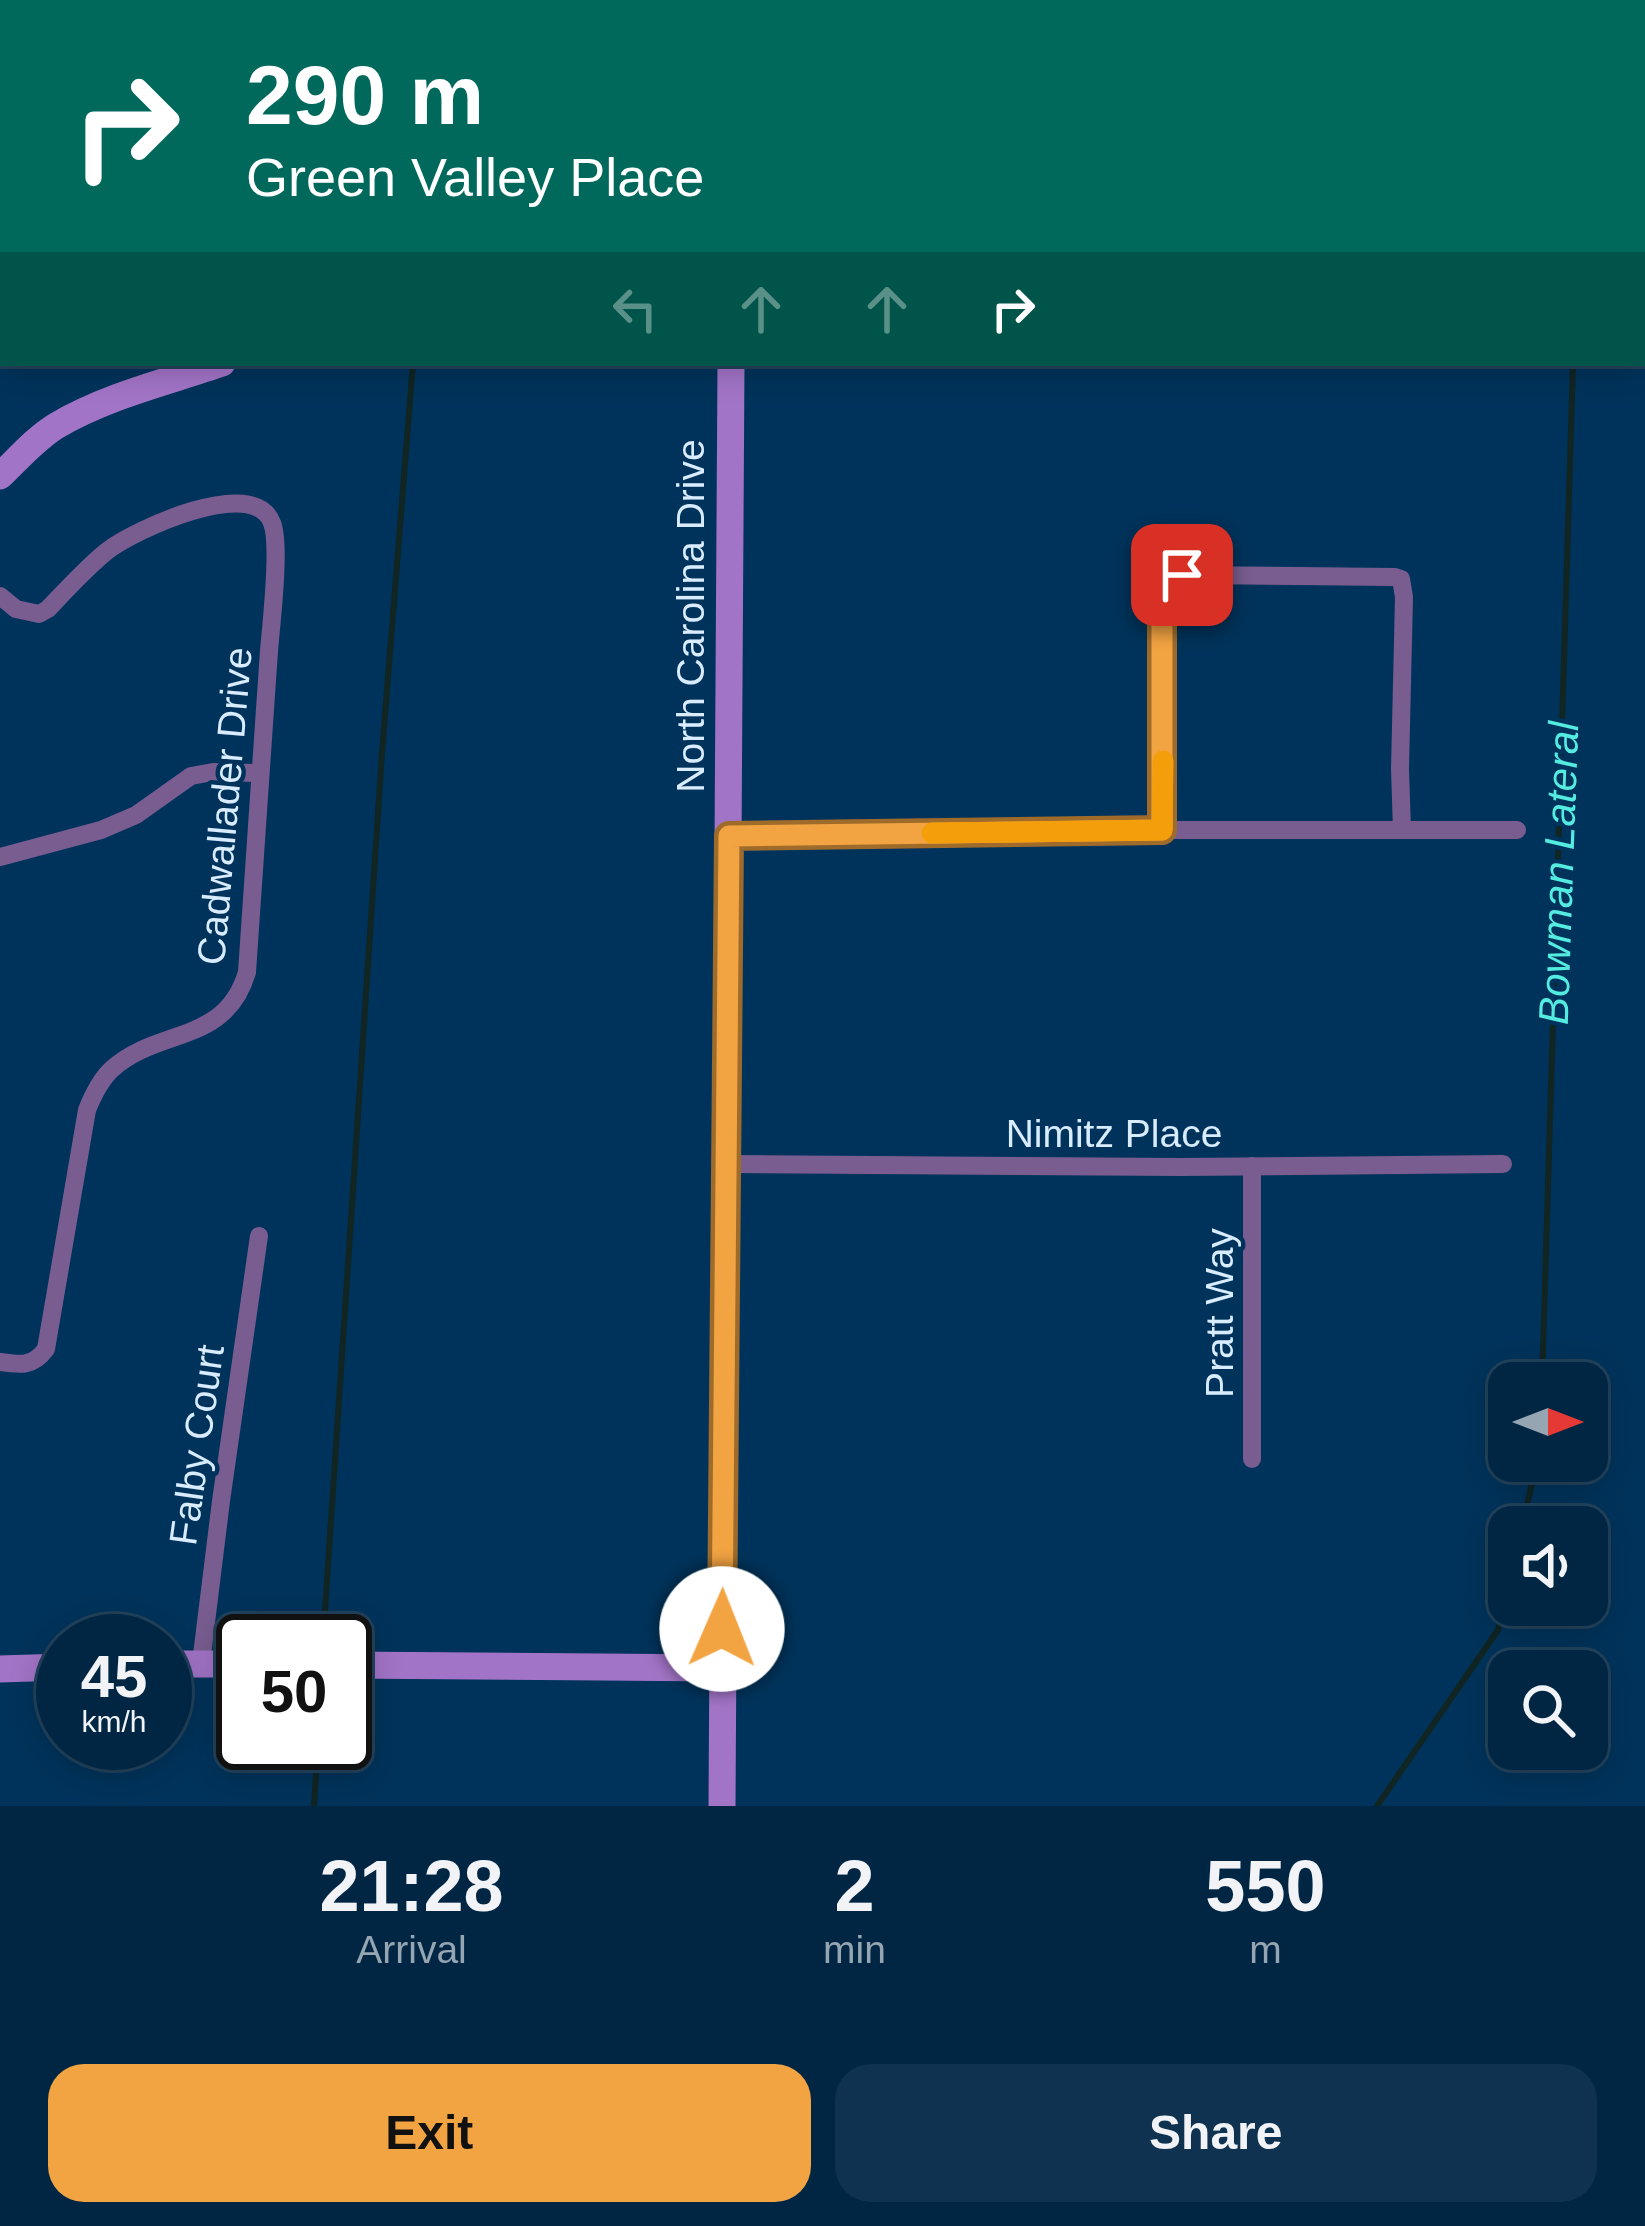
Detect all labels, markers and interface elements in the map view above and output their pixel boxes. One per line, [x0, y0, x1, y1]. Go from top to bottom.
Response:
icon: right [48, 48, 204, 204]
text: 290 m [246, 48, 484, 142]
text: Green Valley Place [246, 147, 704, 207]
icon: left [602, 276, 668, 342]
icon: ahead [728, 276, 794, 342]
icon: ahead [854, 276, 920, 342]
icon: right [980, 276, 1046, 342]
street label: North Carolina Drive [669, 439, 712, 793]
pin [1131, 524, 1233, 626]
icon: arrive [1149, 542, 1215, 608]
street label: Cadwallader Drive [189, 645, 260, 967]
water label: Bowman Lateral [1530, 719, 1587, 1025]
street label: Nimitz Place [1006, 1112, 1222, 1155]
street label: Pratt Way [1198, 1228, 1241, 1398]
street label: Falby Court [161, 1342, 232, 1548]
north arrow [1488, 1362, 1608, 1482]
map controls [1488, 1362, 1608, 1770]
button: sound [1488, 1506, 1608, 1626]
position arrow [659, 1566, 785, 1692]
speed limit sign: 50 [216, 1614, 372, 1770]
text: 45 [81, 1643, 147, 1710]
button: search [1488, 1650, 1608, 1770]
text: km/h [81, 1705, 147, 1738]
text: 21:28 [319, 1846, 504, 1926]
text: 2 [834, 1846, 875, 1926]
text: 550 [1205, 1846, 1326, 1926]
text: Arrival [356, 1928, 467, 1971]
text: min [823, 1928, 886, 1971]
text: m [1249, 1928, 1282, 1971]
button: Exit [48, 2064, 811, 2202]
button: Share [835, 2064, 1597, 2202]

